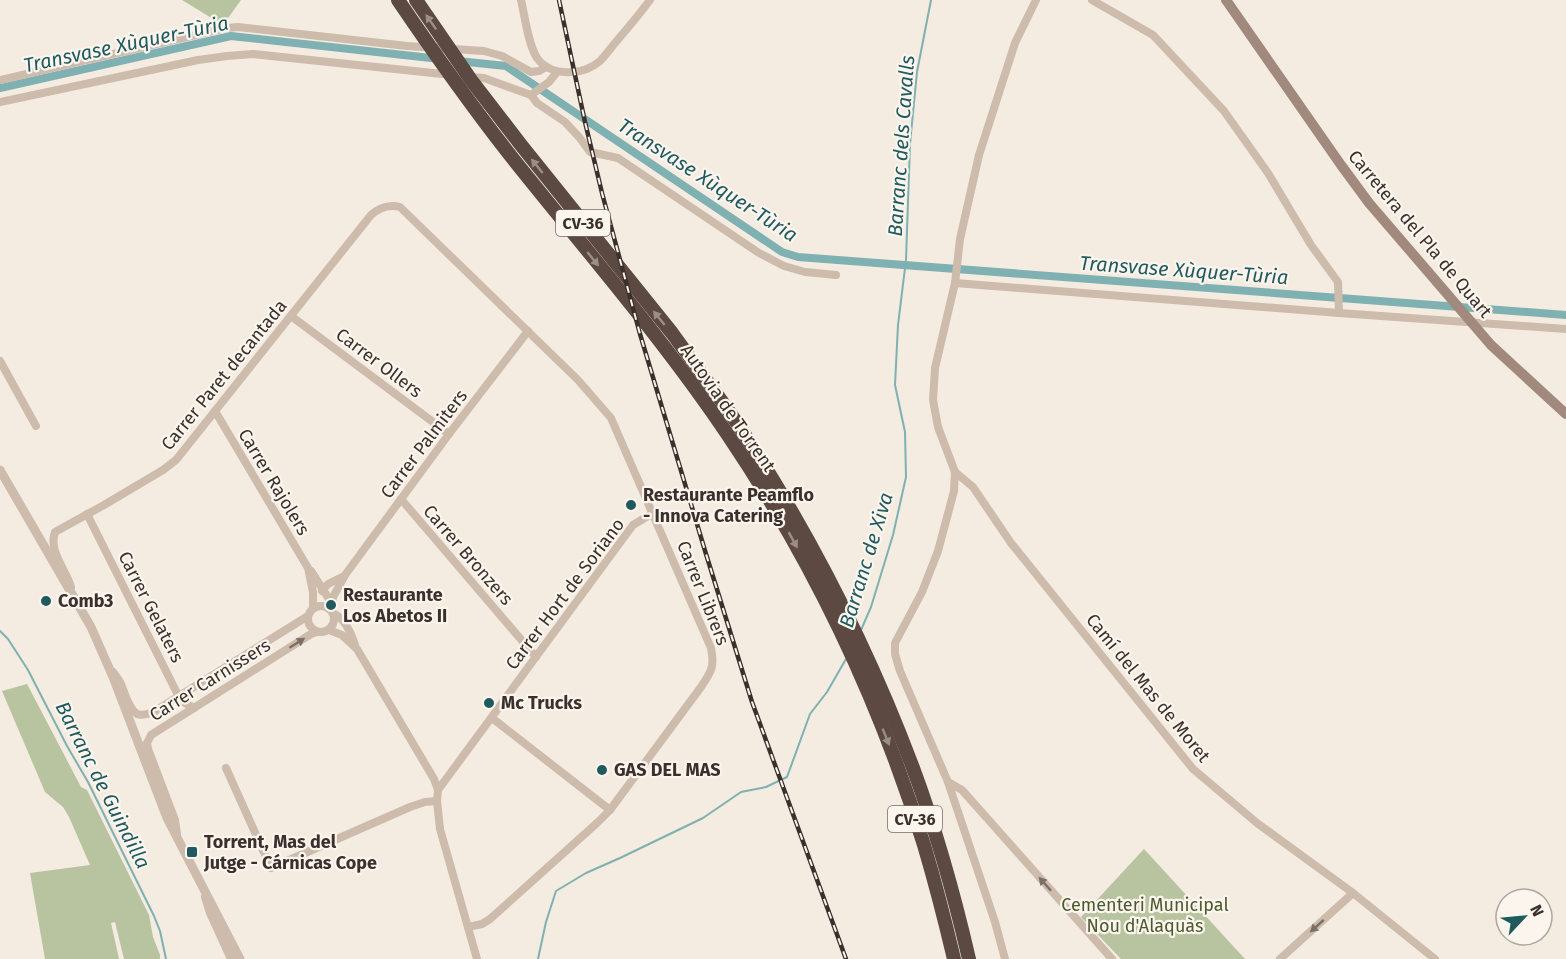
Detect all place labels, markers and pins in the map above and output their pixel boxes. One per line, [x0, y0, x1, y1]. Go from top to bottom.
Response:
place label: Restaurante Peamflo - Innova Catering [643, 484, 814, 527]
marker: Restaurante Peamflo - Innova Catering [624, 498, 638, 512]
place label: Restaurante Los Abetos II [343, 584, 447, 627]
place label: Comb3 [58, 590, 113, 612]
marker: Comb3 [39, 594, 53, 608]
marker: Restaurante Los Abetos II [324, 598, 338, 612]
place label: Mc Trucks [501, 692, 582, 714]
marker: Mc Trucks [482, 696, 496, 710]
place label: GAS DEL MAS [614, 759, 721, 781]
marker: GAS DEL MAS [595, 763, 609, 777]
place label: Torrent, Mas del Jutge - Cárnicas Cope [203, 831, 377, 874]
marker: Torrent, Mas del Jutge - Cárnicas Cope [185, 845, 199, 859]

